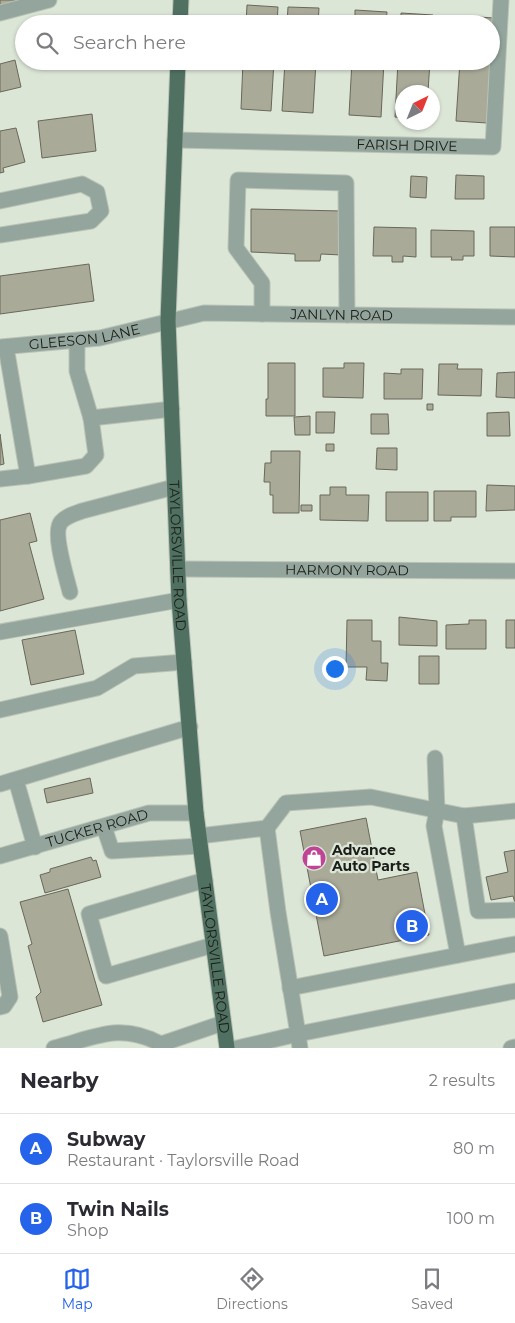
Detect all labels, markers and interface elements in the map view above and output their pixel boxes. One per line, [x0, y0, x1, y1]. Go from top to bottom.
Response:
search box [15, 15, 500, 70]
icon: search [33, 29, 61, 57]
text: Search here [73, 31, 186, 54]
north arrow [395, 85, 440, 130]
street label: FARISH DRIVE [356, 135, 458, 155]
street label: JANLYN ROAD [289, 305, 393, 324]
street label: GLEESON LANE [28, 320, 142, 353]
street label: TAYLORSVILLE ROAD [165, 480, 190, 632]
street label: HARMONY ROAD [285, 561, 409, 579]
your location [322, 656, 348, 682]
street label: TUCKER ROAD [44, 805, 150, 851]
place label: Advance Auto Parts [331, 841, 410, 875]
shop icon: Advance Auto Parts [301, 845, 327, 871]
pin: A [306, 880, 338, 918]
street label: TAYLORSVILLE ROAD [196, 883, 234, 1035]
pin: B [396, 907, 428, 945]
text: Nearby [20, 1068, 99, 1093]
text: 2 results [429, 1071, 495, 1090]
text: Subway [67, 1128, 145, 1151]
text: A [30, 1139, 42, 1158]
text: 80 m [453, 1139, 495, 1158]
text: Restaurant · Taylorsville Road [67, 1151, 300, 1170]
text: Twin Nails [67, 1198, 169, 1221]
text: B [30, 1209, 42, 1228]
text: 100 m [447, 1209, 495, 1228]
text: Shop [67, 1221, 109, 1240]
tab: Map [62, 1265, 93, 1313]
tab: Directions [216, 1265, 288, 1313]
tab: Saved [411, 1265, 453, 1313]

